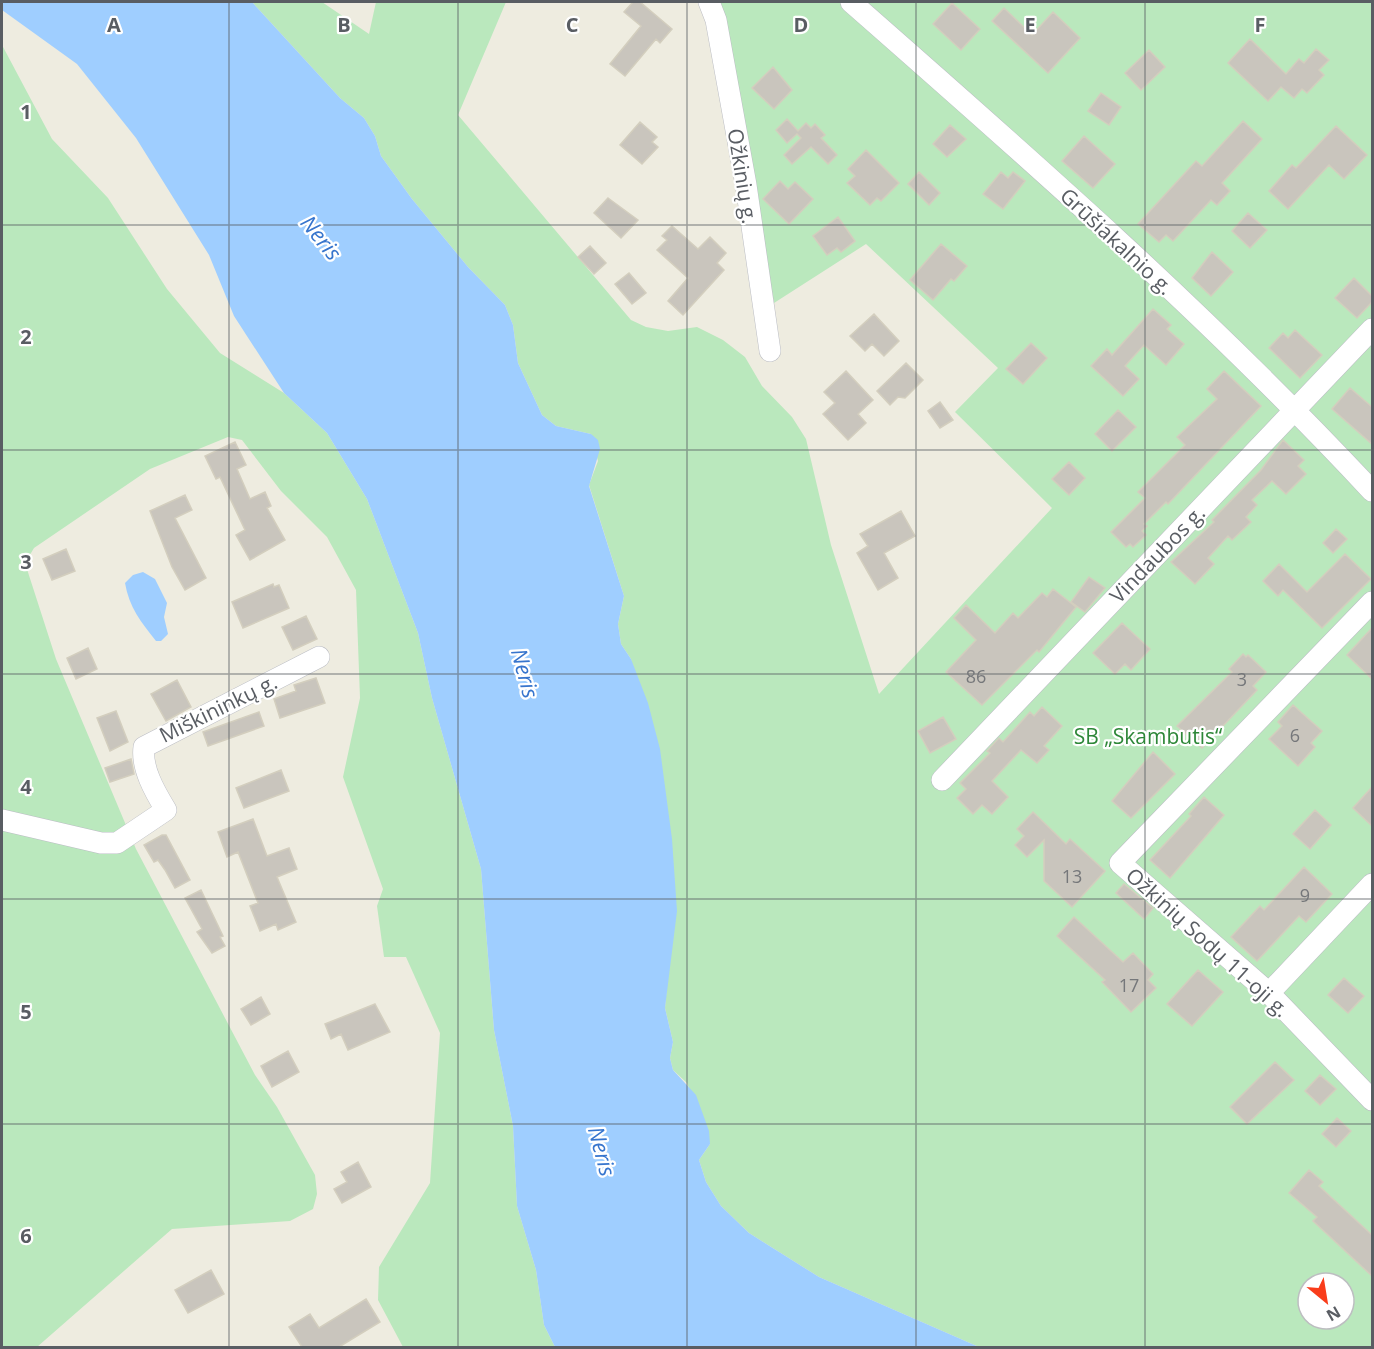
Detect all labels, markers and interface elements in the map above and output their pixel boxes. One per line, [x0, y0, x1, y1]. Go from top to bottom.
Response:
text: A [107, 11, 121, 38]
text: B [337, 11, 351, 38]
text: C [566, 11, 579, 38]
text: D [794, 11, 808, 38]
text: E [1024, 11, 1036, 38]
text: F [1255, 11, 1265, 38]
text: 1 [20, 98, 32, 125]
street label: Ožkinių g. [722, 126, 764, 226]
street label: Grūšiakalnio g. [1054, 181, 1180, 301]
water label: Neris [295, 208, 350, 266]
text: 2 [20, 323, 32, 350]
street label: Vindaubos g. [1103, 499, 1211, 609]
text: 3 [20, 548, 32, 575]
water label: Neris [505, 645, 547, 702]
house number: 86 [966, 664, 986, 688]
street label: Miškininkų g. [154, 667, 282, 749]
house number: 3 [1237, 667, 1247, 691]
park label: SB „Skambutis“ [1074, 722, 1223, 750]
house number: 6 [1290, 723, 1300, 747]
text: 4 [20, 773, 32, 800]
street label: Ožkinių Sodų 11-oji g. [1120, 861, 1296, 1023]
house number: 13 [1062, 864, 1082, 888]
house number: 9 [1300, 883, 1310, 907]
house number: 17 [1119, 973, 1139, 997]
text: 5 [20, 998, 32, 1025]
water label: Neris [582, 1123, 624, 1180]
text: 6 [20, 1222, 32, 1249]
north arrow [1296, 1271, 1356, 1331]
text: N [1322, 1301, 1345, 1327]

